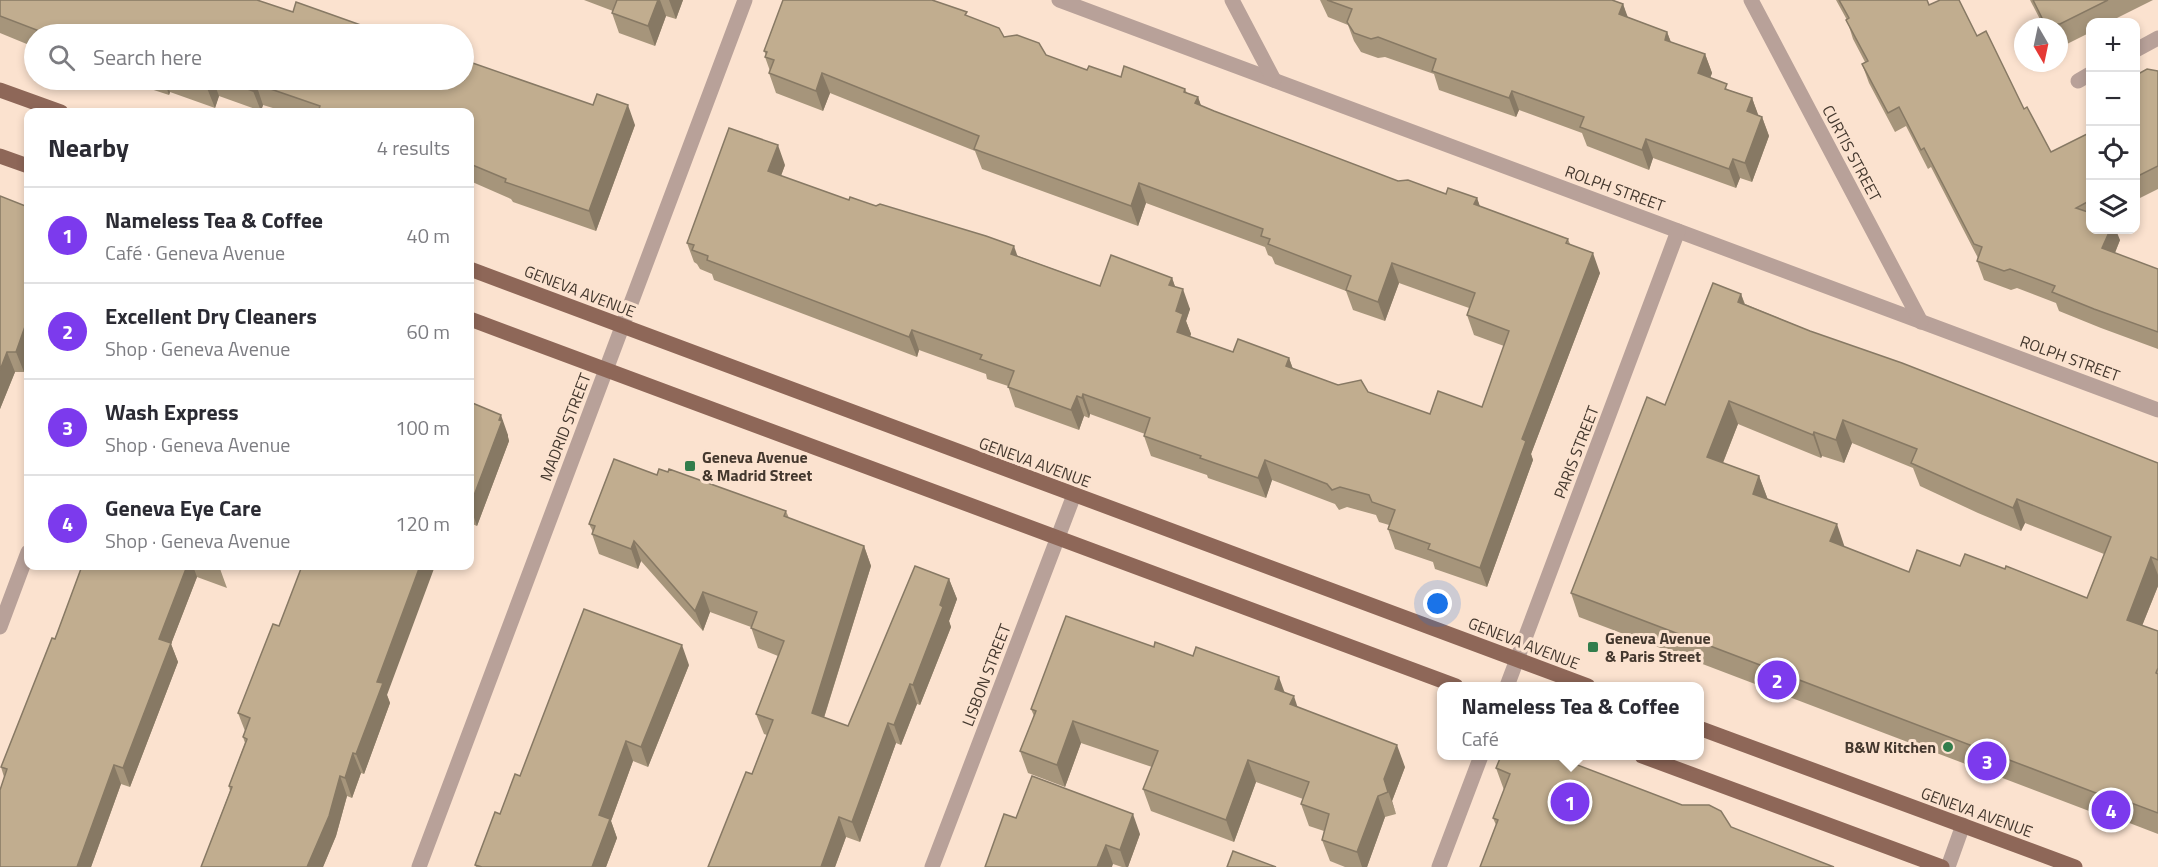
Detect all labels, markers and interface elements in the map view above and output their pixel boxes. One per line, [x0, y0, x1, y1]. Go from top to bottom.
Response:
north arrow [2014, 18, 2068, 72]
map controls [2086, 18, 2140, 234]
button: + [2086, 18, 2140, 72]
search box [24, 24, 474, 90]
text: Search here [93, 40, 202, 74]
icon: search [45, 41, 78, 74]
button: − [2086, 72, 2140, 126]
street label: CURTIS STREET [1816, 100, 1888, 206]
button: locate [2086, 126, 2140, 180]
text: Nearby [48, 128, 129, 167]
text: 4 results [377, 132, 450, 163]
street label: ROLPH STREET [1562, 159, 1669, 217]
button: layers [2086, 180, 2140, 234]
text: Nameless Tea & Coffee [105, 203, 323, 237]
text: 1 [62, 220, 73, 251]
text: 40 m [406, 220, 450, 251]
text: Café · Geneva Avenue [105, 237, 285, 268]
street label: GENEVA AVENUE [521, 259, 639, 323]
text: Excellent Dry Cleaners [105, 299, 317, 333]
text: 2 [62, 316, 73, 347]
text: 60 m [406, 316, 450, 347]
street label: ROLPH STREET [2017, 329, 2124, 387]
text: Shop · Geneva Avenue [105, 333, 290, 364]
street label: MADRID STREET [533, 369, 597, 485]
text: Wash Express [105, 395, 239, 429]
street label: PARIS STREET [1547, 402, 1605, 502]
text: 3 [62, 412, 73, 443]
text: 100 m [395, 412, 450, 443]
text: Shop · Geneva Avenue [105, 429, 290, 460]
street label: GENEVA AVENUE [976, 431, 1094, 493]
place label: Geneva Avenue & Madrid Street [702, 445, 813, 487]
marker: Geneva Avenue & Madrid Street [683, 459, 697, 473]
text: Geneva Eye Care [105, 491, 262, 525]
text: 4 [62, 508, 73, 539]
text: 120 m [395, 508, 450, 539]
text: Shop · Geneva Avenue [105, 525, 290, 556]
your location [1423, 589, 1452, 618]
street label: GENEVA AVENUE [1465, 611, 1583, 675]
street label: LISBON STREET [955, 620, 1017, 730]
place label: Geneva Avenue & Paris Street [1605, 626, 1711, 668]
marker: Geneva Avenue & Paris Street [1586, 640, 1600, 654]
pin: 2 [1758, 658, 1796, 702]
popup [1437, 682, 1704, 760]
text: Nameless Tea & Coffee [1461, 689, 1680, 723]
text: Café [1461, 723, 1499, 754]
place label: B&W Kitchen [1844, 735, 1936, 759]
pin: 3 [1968, 738, 2006, 783]
marker: B&W Kitchen [1941, 740, 1955, 754]
pin: 1 [1550, 780, 1590, 824]
street label: GENEVA AVENUE [1918, 781, 2036, 843]
pin: 4 [2092, 788, 2130, 832]

